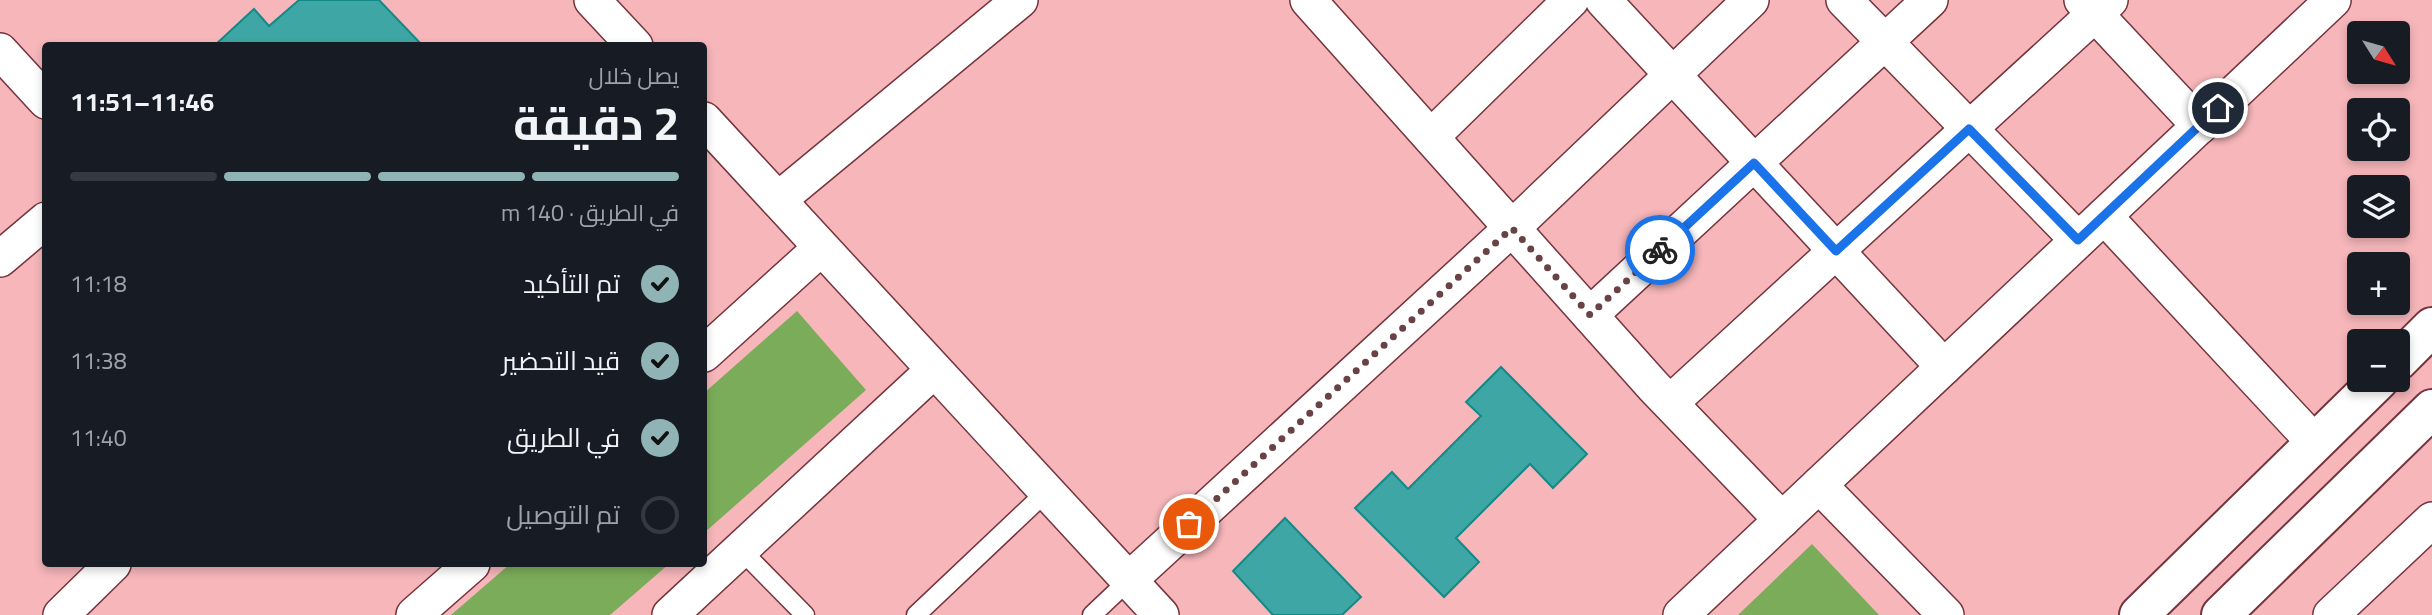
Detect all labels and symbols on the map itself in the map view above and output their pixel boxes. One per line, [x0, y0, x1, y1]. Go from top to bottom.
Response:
north arrow [2347, 21, 2410, 84]
pin [2188, 78, 2248, 138]
courier [1625, 215, 1695, 285]
pin [1159, 494, 1219, 554]

